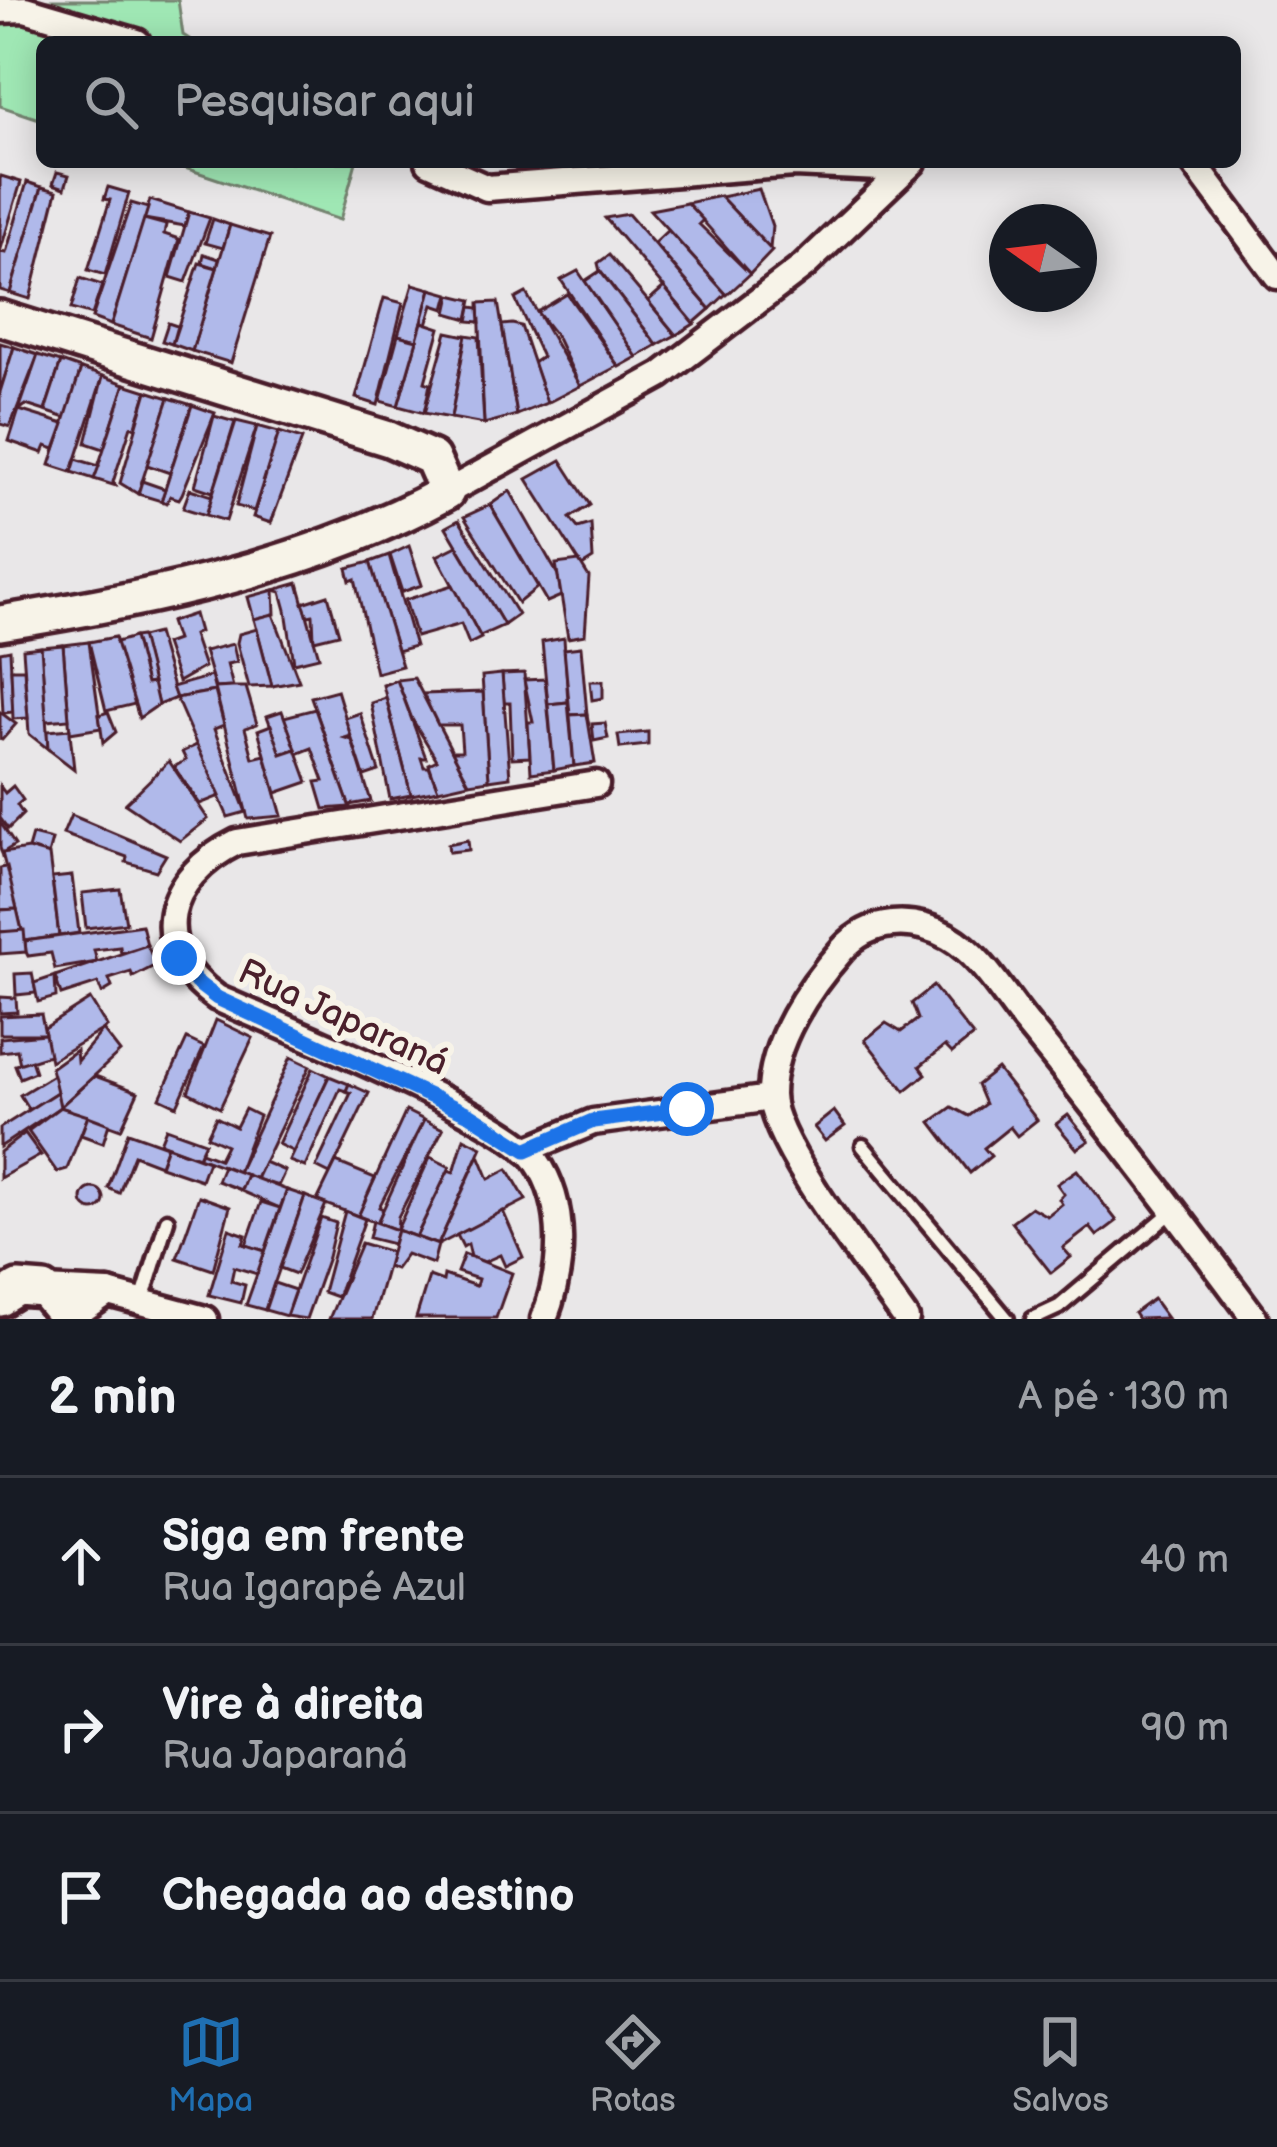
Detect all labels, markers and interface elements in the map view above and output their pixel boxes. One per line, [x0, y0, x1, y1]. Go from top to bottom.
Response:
search box [36, 36, 1241, 168]
icon: search [78, 69, 144, 135]
text: Pesquisar aqui [174, 75, 475, 130]
north arrow [989, 204, 1097, 312]
route end [152, 931, 206, 985]
street label: Rua Japaraná [231, 951, 455, 1086]
route start [660, 1082, 714, 1136]
text: 2 min [48, 1367, 177, 1428]
text: A pé · 130 m [1018, 1374, 1229, 1421]
text: Siga em frente [162, 1510, 465, 1565]
icon: ahead [48, 1528, 114, 1594]
text: 40 m [1139, 1537, 1229, 1584]
text: Rua Igarapé Azul [162, 1565, 466, 1612]
text: Vire à direita [162, 1678, 424, 1733]
icon: right [48, 1696, 114, 1762]
text: 90 m [1141, 1705, 1229, 1752]
text: Rua Japaraná [162, 1733, 408, 1780]
icon: arrive [48, 1864, 114, 1930]
text: Chegada ao destino [162, 1869, 575, 1924]
tab: Mapa [168, 2009, 253, 2121]
tab: Rotas [590, 2009, 676, 2121]
tab: Salvos [1012, 2009, 1109, 2121]

